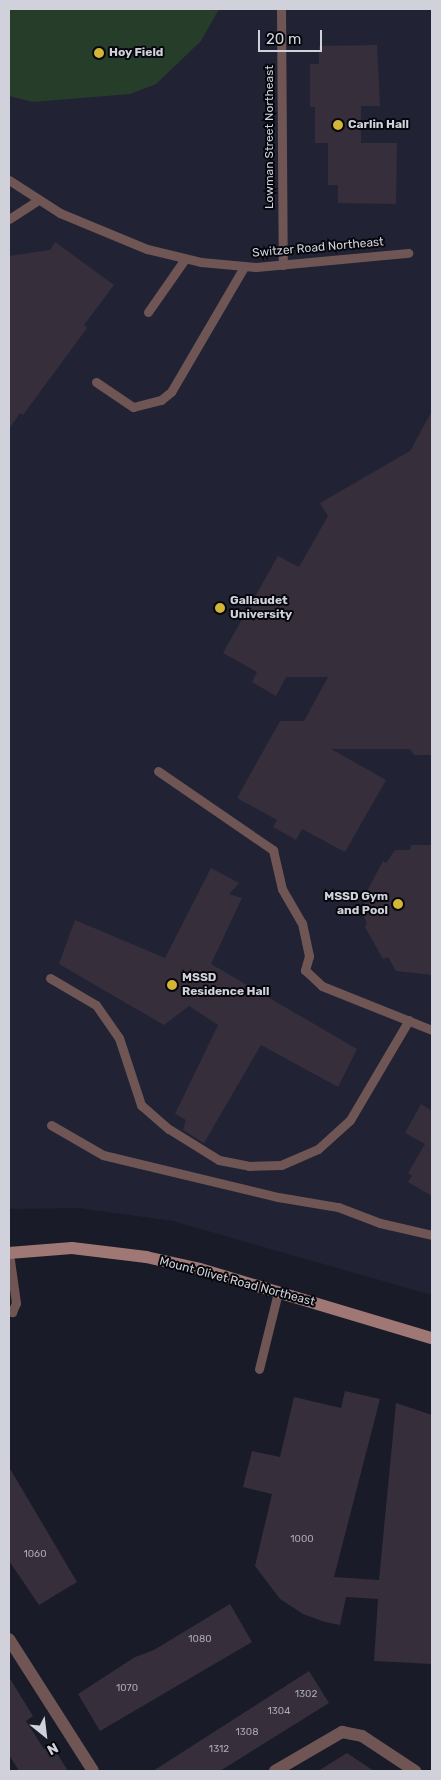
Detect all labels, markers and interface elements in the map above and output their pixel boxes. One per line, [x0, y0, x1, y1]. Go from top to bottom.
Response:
scale bar [261, 20, 325, 52]
text: 20 m [266, 30, 301, 48]
place label: Hoy Field [109, 46, 164, 60]
marker: Hoy Field [93, 47, 105, 59]
street label: Lowman Street Northeast [263, 65, 277, 209]
place label: Carlin Hall [348, 118, 409, 132]
marker: Carlin Hall [332, 119, 344, 131]
street label: Switzer Road Northeast [252, 235, 384, 261]
place label: Gallaudet University [230, 594, 292, 622]
marker: Gallaudet University [214, 602, 226, 614]
place label: MSSD Gym and Pool [324, 890, 388, 918]
marker: MSSD Gym and Pool [392, 898, 404, 910]
place label: MSSD Residence Hall [182, 971, 269, 999]
marker: MSSD Residence Hall [166, 979, 178, 991]
street label: Mount Olivet Road Northeast [158, 1254, 316, 1310]
house number: 1000 [290, 1534, 314, 1546]
house number: 1060 [23, 1549, 47, 1561]
house number: 1080 [188, 1634, 212, 1646]
house number: 1070 [116, 1683, 138, 1695]
house number: 1302 [295, 1689, 317, 1701]
house number: 1304 [268, 1706, 290, 1718]
north arrow [20, 1710, 70, 1760]
house number: 1308 [236, 1727, 258, 1739]
text: N [44, 1739, 61, 1758]
house number: 1312 [209, 1744, 229, 1756]

